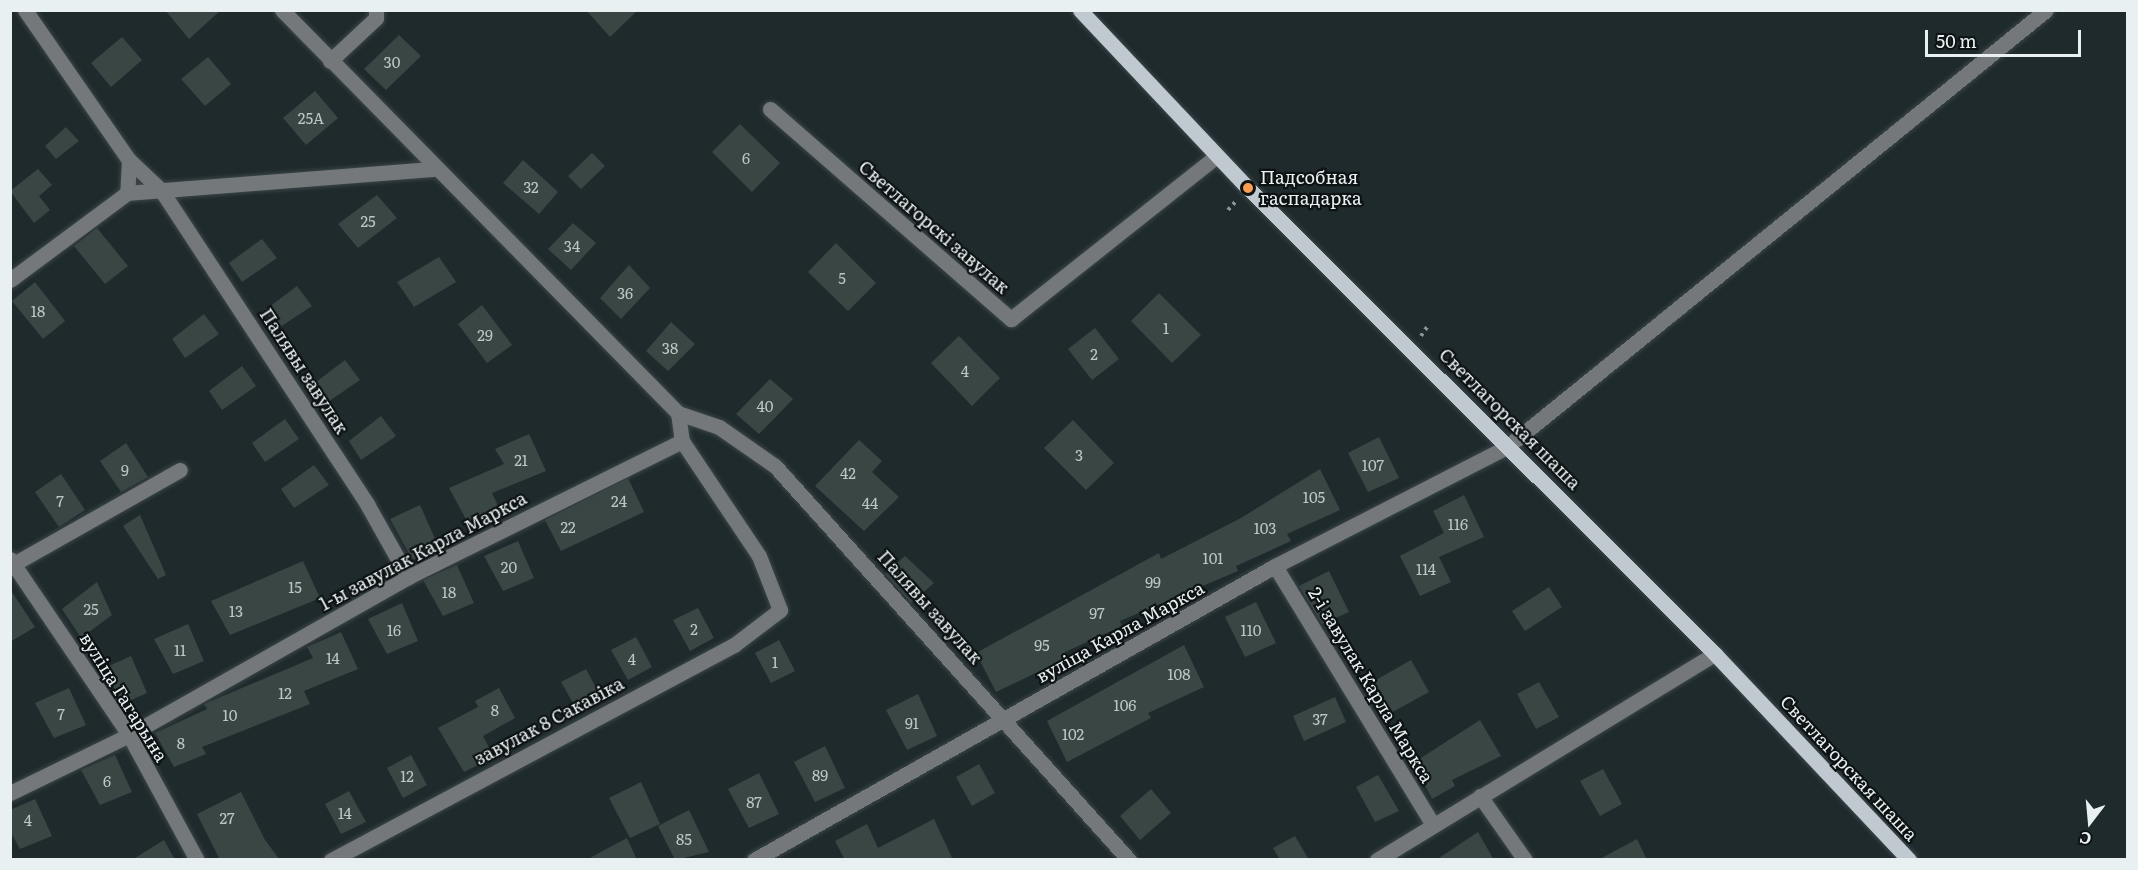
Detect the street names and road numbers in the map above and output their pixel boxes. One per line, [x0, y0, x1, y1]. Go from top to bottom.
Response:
street label: Светлагорскі завулак [854, 156, 1014, 298]
street label: Палявы завулак [255, 304, 353, 438]
street label: Светлагорская шаша [1435, 344, 1585, 494]
street label: 1-ы завулак Карла Маркса [316, 487, 530, 615]
street label: Палявы завулак [873, 546, 987, 668]
street label: вуліца Карла Маркса [1032, 577, 1208, 687]
street label: 2-і завулак Карла Маркса [1304, 583, 1438, 787]
street label: вуліца Гагарына [76, 628, 172, 766]
street label: завулак 8 Сакавіка [471, 672, 627, 770]
street label: Светлагорская шаша [1776, 691, 1922, 845]

